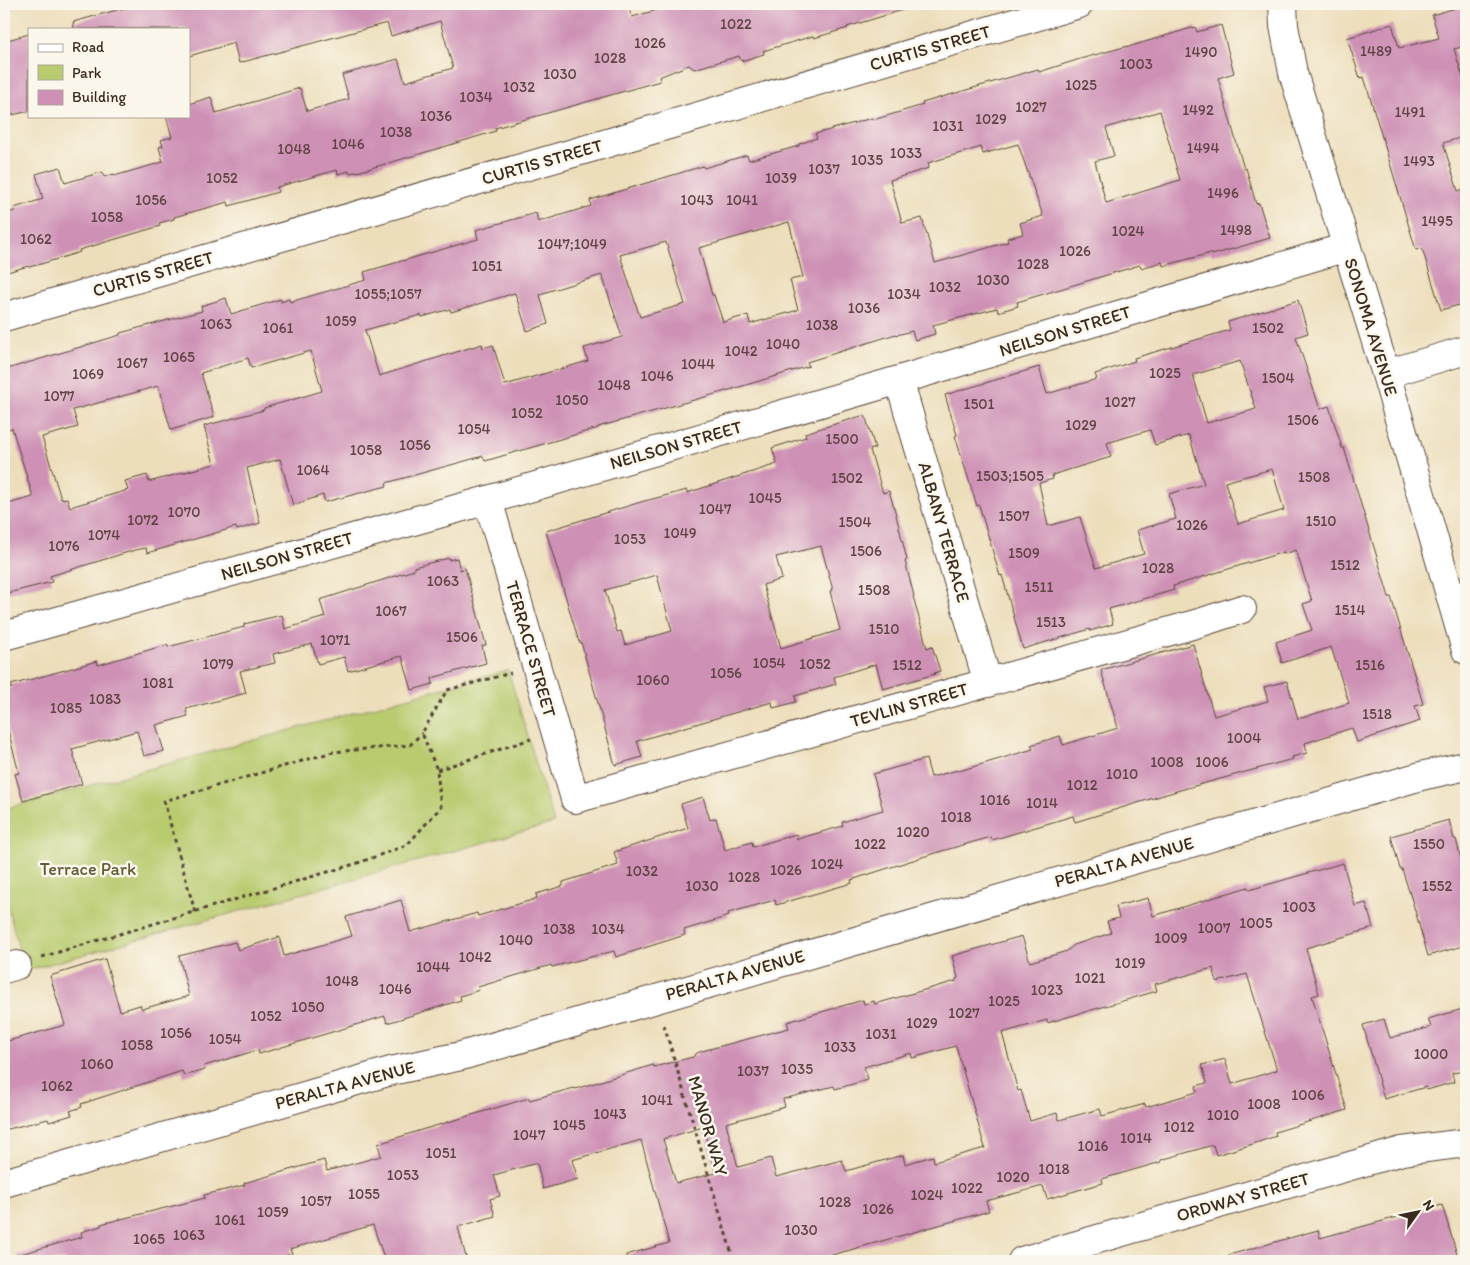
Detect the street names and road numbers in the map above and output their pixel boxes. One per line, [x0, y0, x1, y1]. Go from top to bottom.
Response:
street label: CURTIS STREET [867, 20, 993, 76]
street label: CURTIS STREET [479, 134, 605, 190]
street label: CURTIS STREET [90, 246, 216, 302]
street label: SONOMA AVENUE [1340, 255, 1403, 399]
street label: NEILSON STREET [997, 301, 1133, 361]
street label: NEILSON STREET [607, 416, 745, 474]
street label: ALBANY TERRACE [913, 459, 975, 605]
street label: NEILSON STREET [218, 527, 356, 585]
street label: TERRACE STREET [501, 578, 561, 720]
street label: TEVLIN STREET [847, 678, 971, 732]
street label: PERALTA AVENUE [1052, 832, 1196, 892]
street label: PERALTA AVENUE [663, 945, 807, 1005]
street label: PERALTA AVENUE [273, 1056, 417, 1114]
street label: MANOR WAY [683, 1073, 733, 1179]
street label: ORDWAY STREET [1174, 1167, 1312, 1227]

